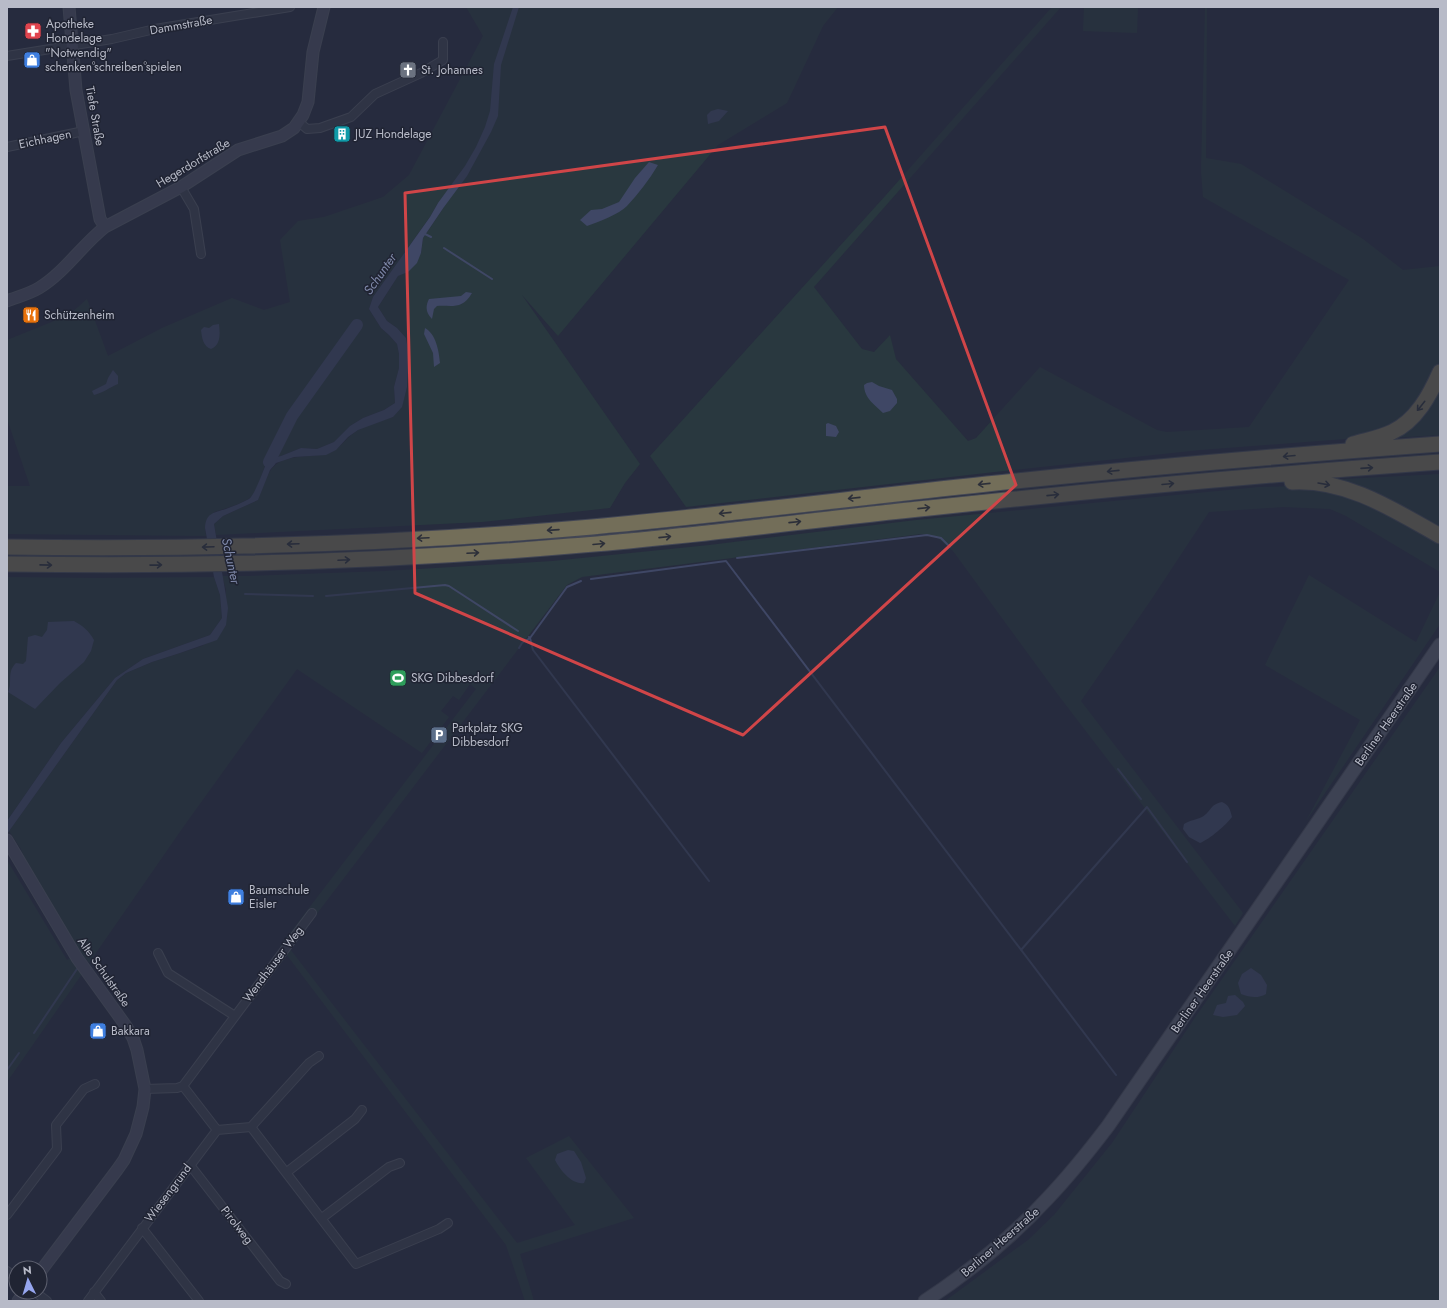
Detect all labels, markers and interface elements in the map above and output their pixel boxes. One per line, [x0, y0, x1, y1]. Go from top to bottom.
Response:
street label: Dammstraße [148, 11, 214, 39]
place label: Apotheke Hondelage [46, 15, 102, 47]
pharmacy icon: Apotheke Hondelage [23, 21, 43, 41]
place label: "Notwendig" schenken°schreiben°spielen [45, 44, 182, 76]
shop icon: "Notwendig" schenken°schreiben°spielen [22, 50, 42, 70]
church icon: St. Johannes [398, 60, 418, 80]
place label: St. Johannes [421, 61, 483, 79]
street label: Tiefe Straße [81, 85, 109, 147]
building icon: JUZ Hondelage [332, 124, 352, 144]
street label: Eichhagen [17, 125, 73, 153]
place label: JUZ Hondelage [353, 125, 432, 143]
street label: Hegerdorfstraße [153, 134, 233, 192]
water label: Schunter [359, 249, 402, 299]
restaurant icon: Schützenheim [21, 305, 41, 325]
place label: Schützenheim [44, 306, 115, 324]
one-way arrow [1417, 401, 1426, 412]
one-way arrow [1283, 452, 1296, 459]
one-way arrow [1360, 464, 1373, 471]
one-way arrow [1107, 467, 1120, 475]
one-way arrow [978, 480, 991, 488]
one-way arrow [1161, 480, 1174, 487]
one-way arrow [1317, 480, 1330, 488]
one-way arrow [1046, 491, 1059, 498]
one-way arrow [848, 494, 861, 502]
one-way arrow [917, 504, 930, 512]
one-way arrow [719, 509, 732, 516]
one-way arrow [788, 519, 801, 526]
one-way arrow [547, 526, 560, 533]
one-way arrow [658, 533, 671, 541]
one-way arrow [417, 535, 430, 542]
water label: Schunter [217, 536, 245, 586]
one-way arrow [592, 540, 605, 547]
one-way arrow [287, 541, 300, 548]
one-way arrow [202, 543, 215, 551]
one-way arrow [466, 550, 479, 557]
one-way arrow [337, 557, 350, 564]
one-way arrow [39, 561, 52, 569]
one-way arrow [149, 561, 162, 569]
sports icon: SKG Dibbesdorf [388, 668, 408, 688]
place label: SKG Dibbesdorf [411, 669, 494, 687]
street label: Berliner Heerstraße [1350, 678, 1422, 770]
place label: Parkplatz SKG Dibbesdorf [452, 719, 523, 751]
parking icon: Parkplatz SKG Dibbesdorf [429, 725, 449, 745]
place label: Baumschule Eisler [249, 881, 309, 913]
shop icon: Baumschule Eisler [226, 887, 246, 907]
street label: Wendhäuser Weg [238, 922, 308, 1006]
street label: Alte Schulstraße [73, 933, 135, 1011]
street label: Berliner Heerstraße [1166, 945, 1238, 1037]
shop icon: Bakkara [88, 1021, 108, 1041]
place label: Bakkara [111, 1022, 150, 1040]
street label: Wiesengrund [140, 1160, 196, 1226]
street label: Pirolweg [216, 1202, 258, 1248]
street label: Berliner Heerstraße [957, 1203, 1043, 1281]
north arrow [8, 1260, 48, 1300]
text: N [22, 1262, 32, 1278]

